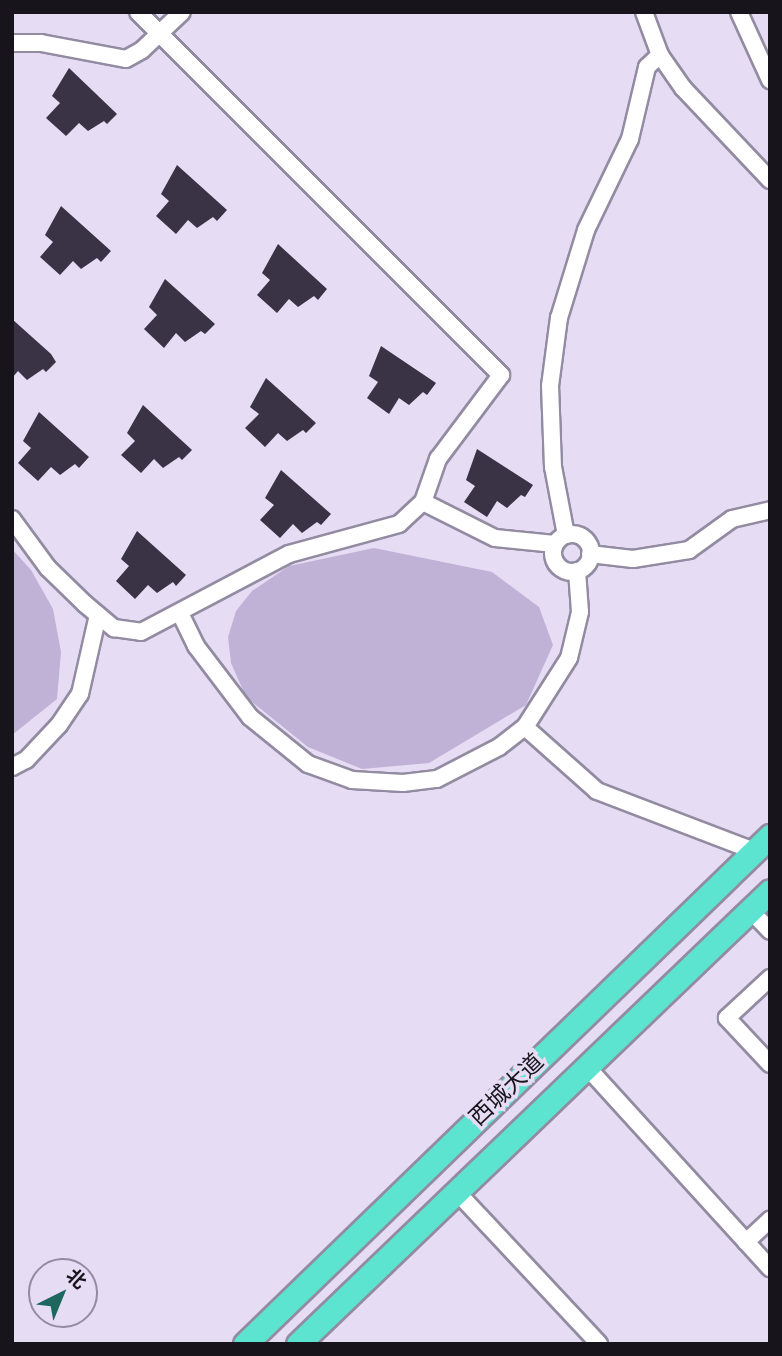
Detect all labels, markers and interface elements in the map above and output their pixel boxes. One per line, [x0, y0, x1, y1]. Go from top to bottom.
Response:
street label: 西城大道 [464, 1048, 550, 1132]
north arrow [28, 1258, 98, 1328]
text: 北 [61, 1265, 90, 1294]

